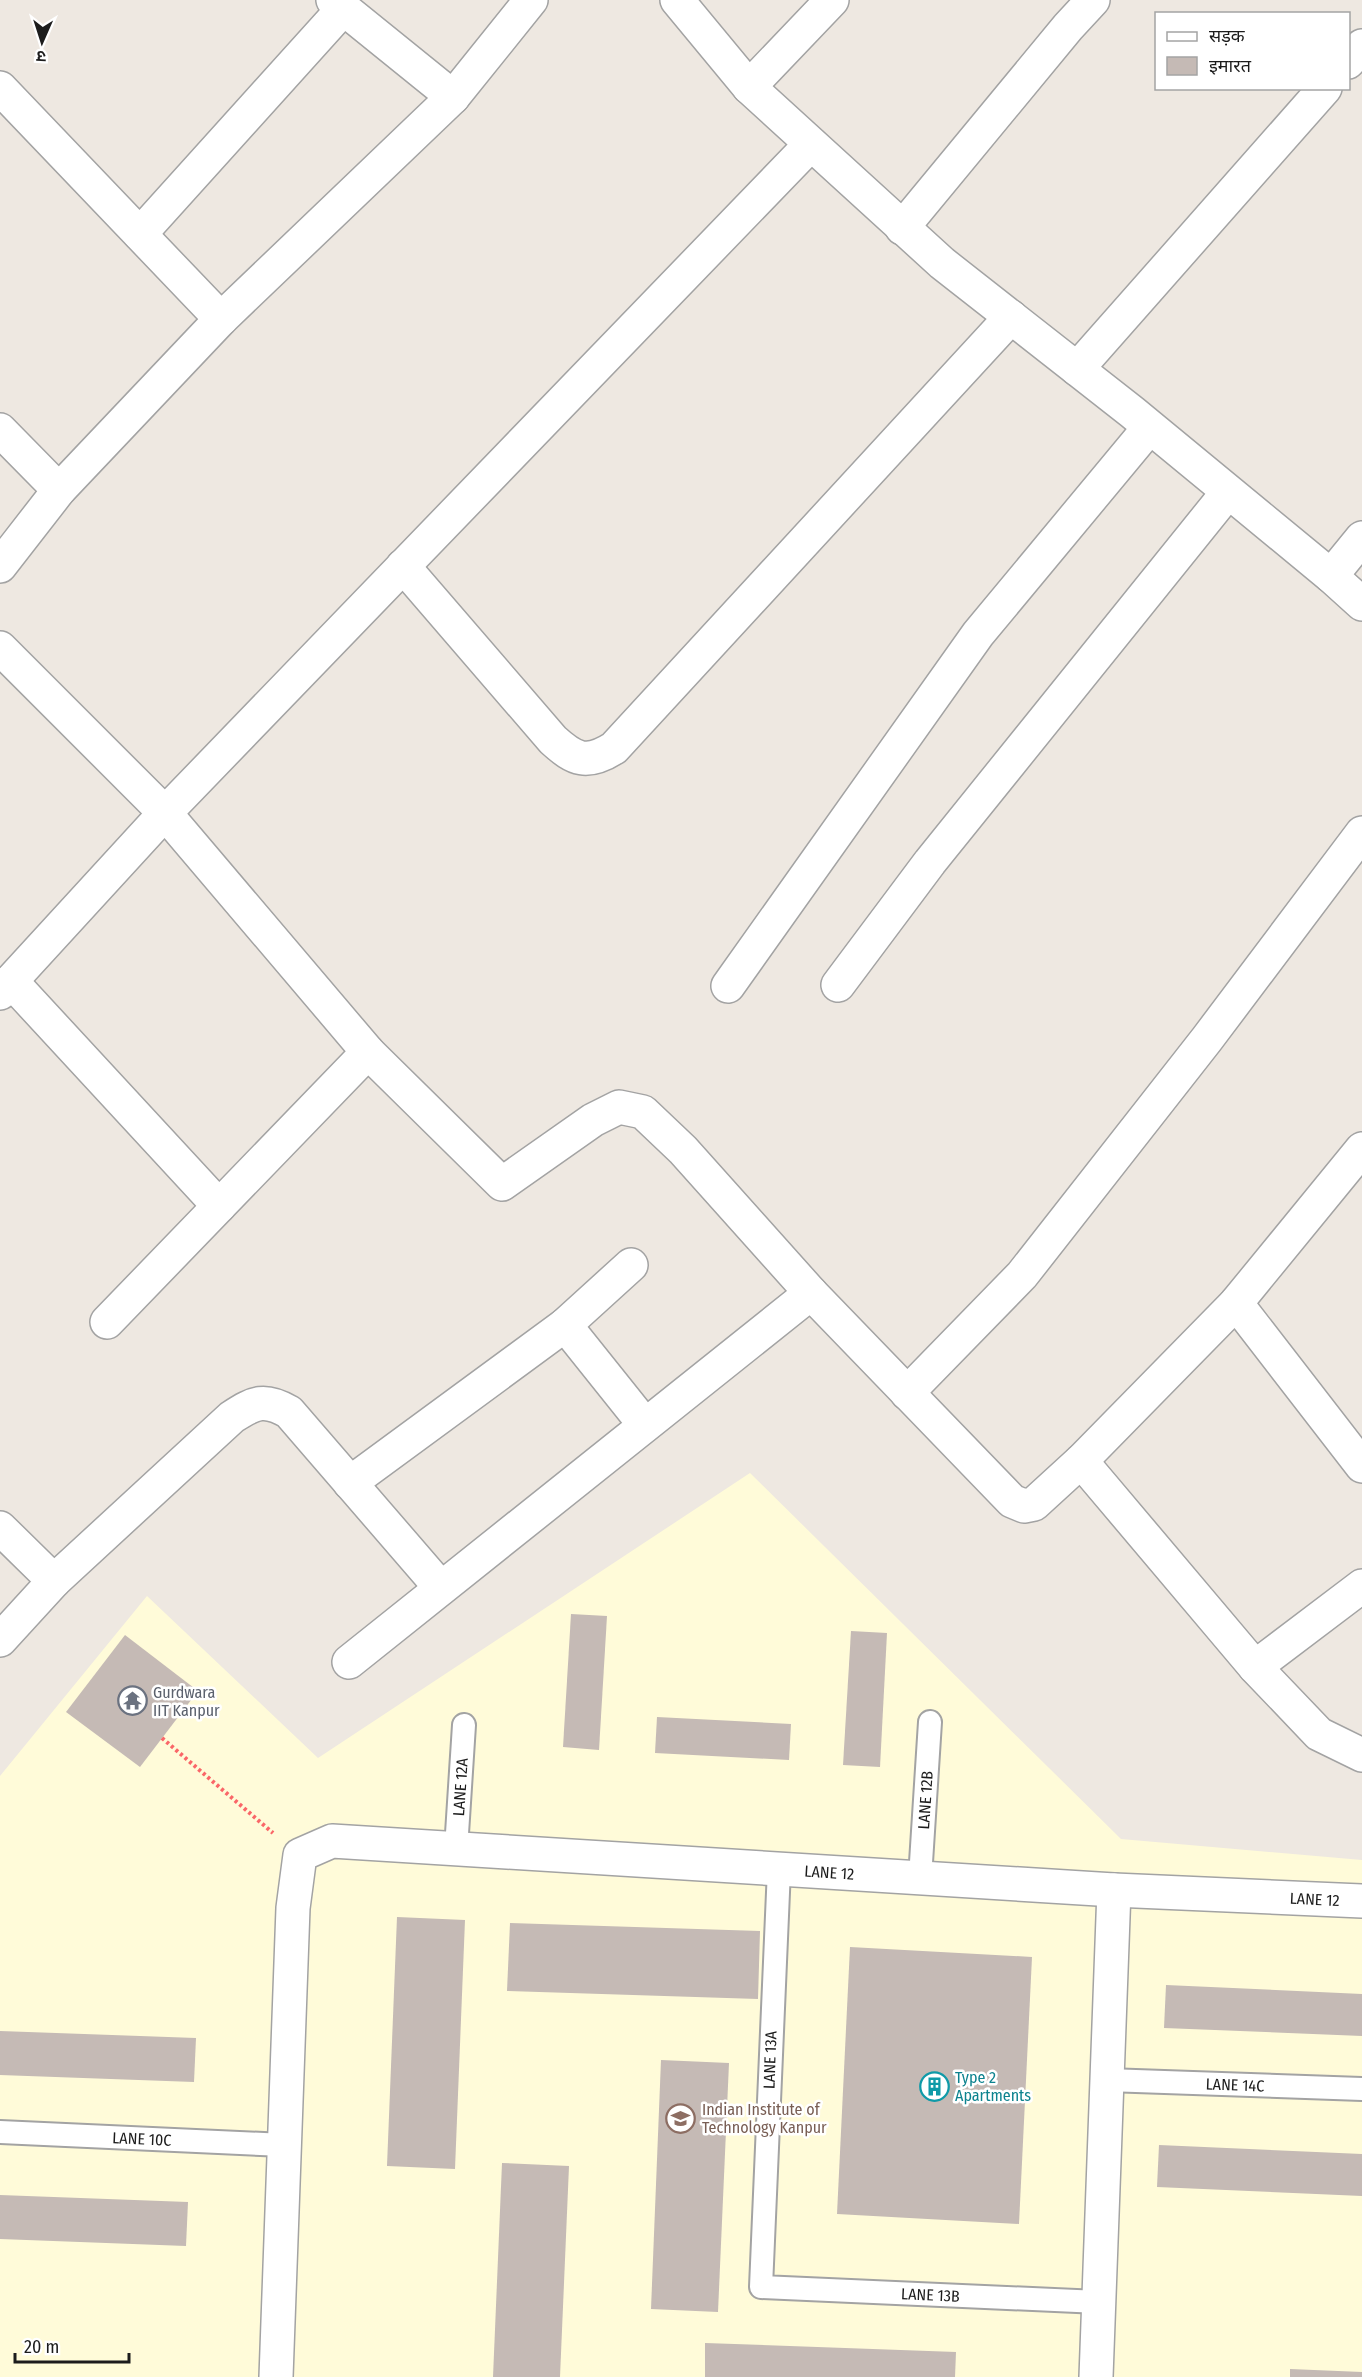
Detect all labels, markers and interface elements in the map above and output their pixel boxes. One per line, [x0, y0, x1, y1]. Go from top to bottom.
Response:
north arrow [12, 12, 72, 72]
legend [1155, 12, 1350, 90]
text: सड़क [1209, 25, 1246, 47]
text: उ [35, 47, 46, 66]
text: इमारत [1209, 55, 1252, 77]
place label: Gurdwara IIT Kanpur [153, 1683, 220, 1720]
temple icon: Gurdwara IIT Kanpur [116, 1685, 148, 1717]
street label: LANE 12A [449, 1757, 471, 1817]
street label: LANE 12B [914, 1770, 936, 1830]
street label: LANE 12 [804, 1861, 855, 1883]
street label: LANE 12 [1289, 1888, 1340, 1909]
street label: LANE 13A [759, 2030, 781, 2089]
place label: Type 2 Apartments [955, 2068, 1031, 2105]
building icon: Type 2 Apartments [918, 2070, 950, 2102]
street label: LANE 14C [1205, 2074, 1265, 2095]
place label: Indian Institute of Technology Kanpur [702, 2100, 827, 2137]
school or university icon: Indian Institute of Technology Kanpur [665, 2102, 697, 2134]
street label: LANE 10C [112, 2128, 172, 2149]
street label: LANE 13B [901, 2284, 960, 2305]
scale bar [15, 2326, 129, 2364]
text: 20 m [24, 2336, 59, 2358]

